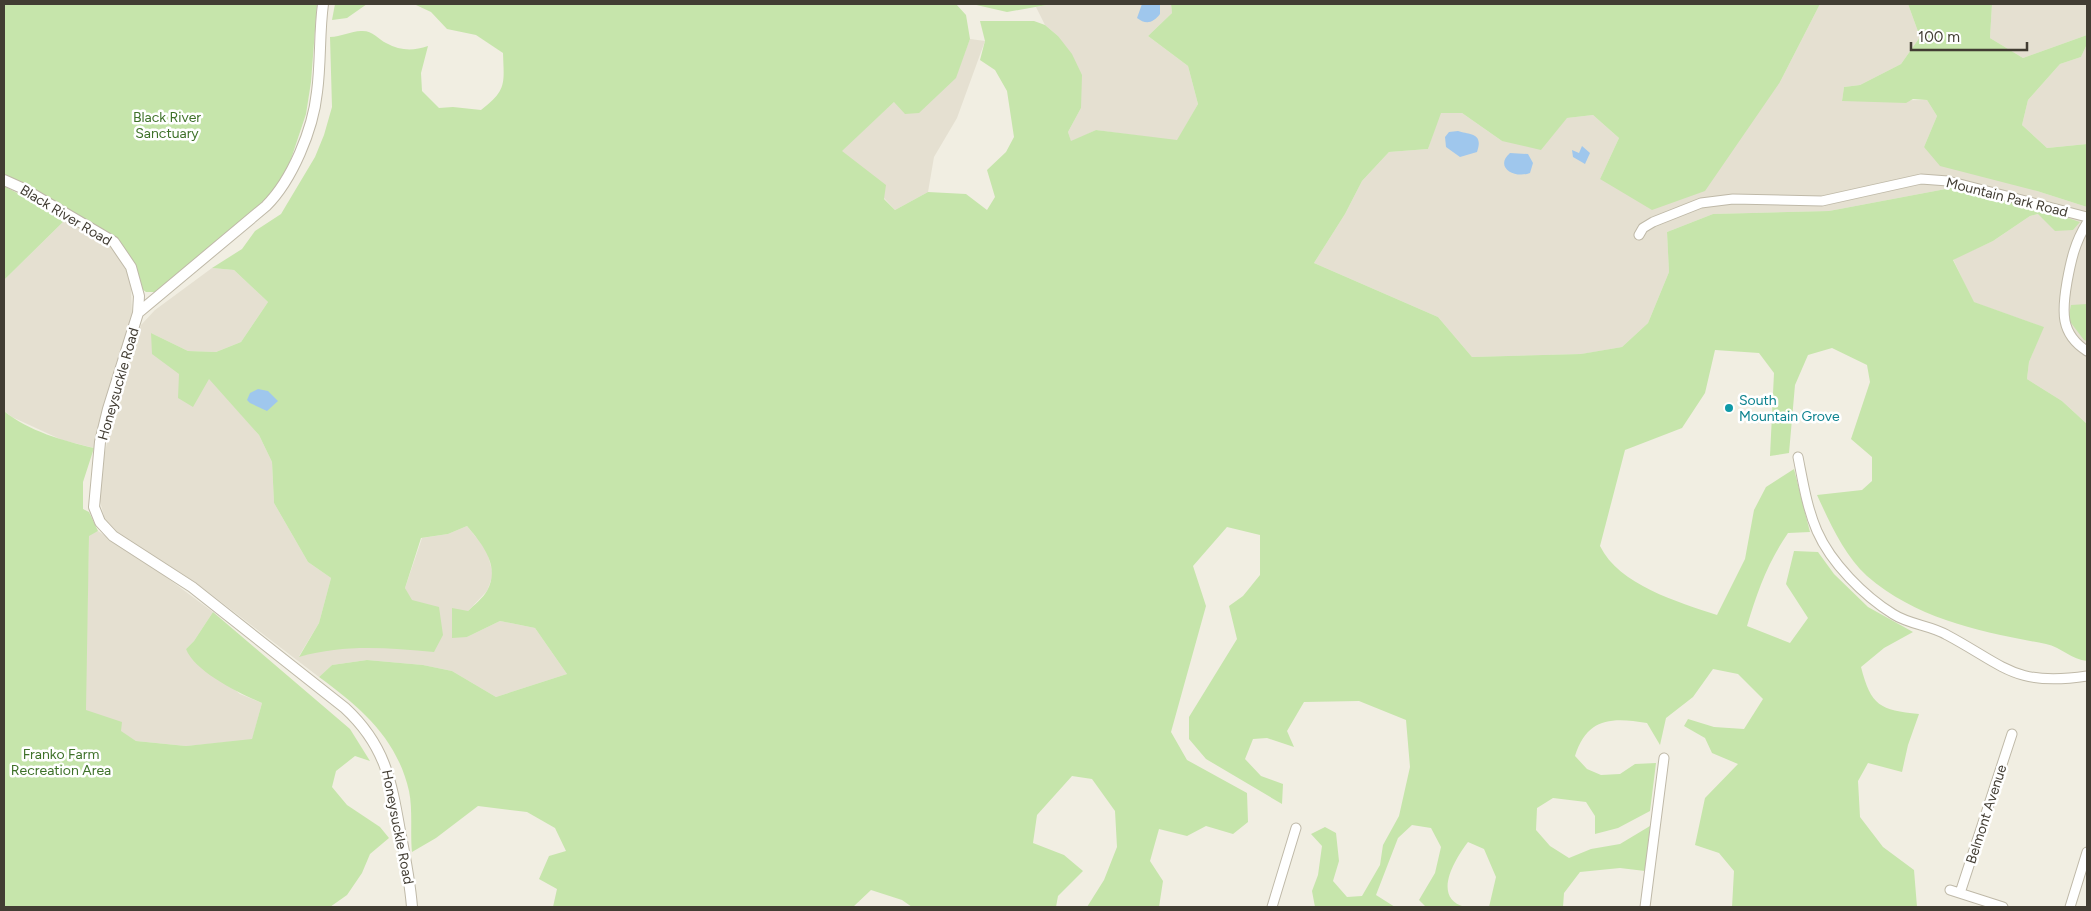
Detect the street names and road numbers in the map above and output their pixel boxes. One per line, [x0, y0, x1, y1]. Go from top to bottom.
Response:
street label: Mountain Park Road [1944, 174, 2069, 221]
street label: Black River Road [17, 181, 115, 249]
street label: Honeysuckle Road [94, 326, 143, 442]
street label: Belmont Avenue [1962, 762, 2011, 866]
street label: Honeysuckle Road [378, 768, 417, 886]

